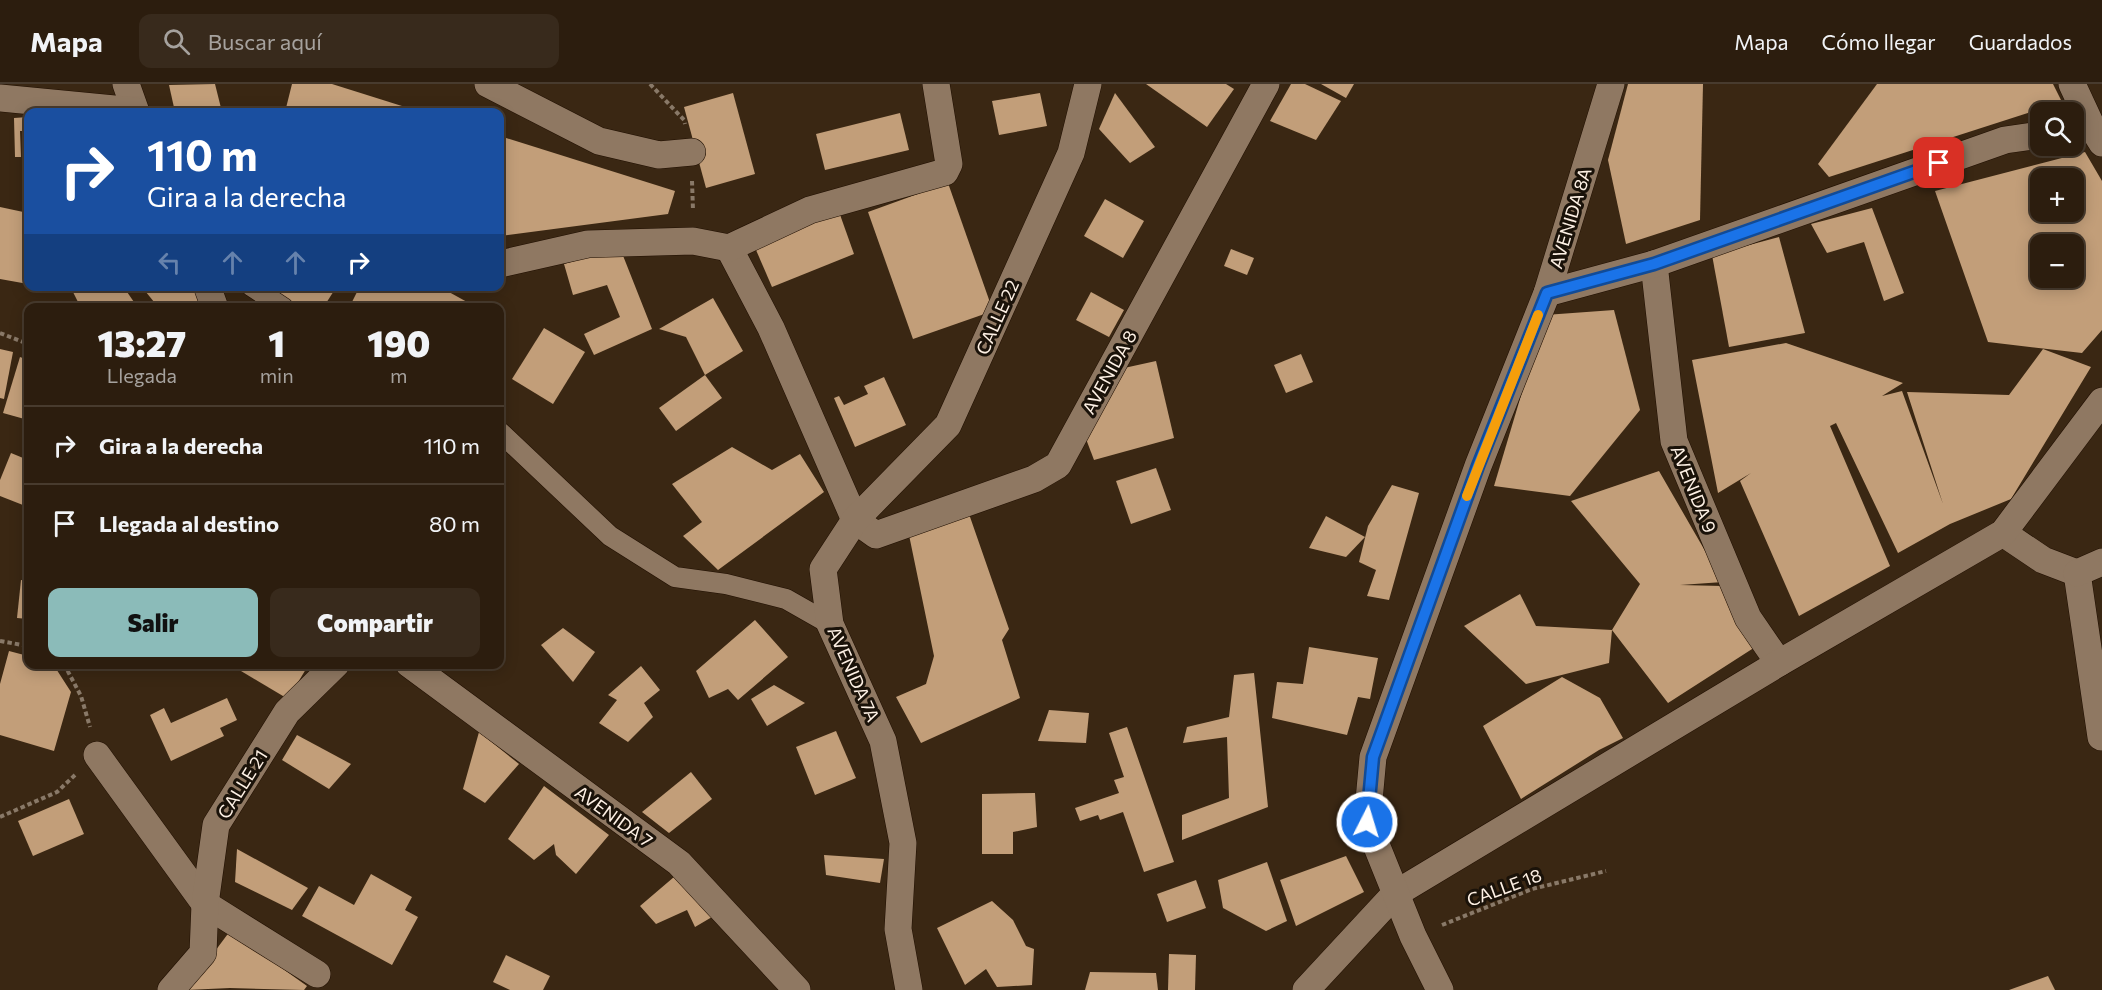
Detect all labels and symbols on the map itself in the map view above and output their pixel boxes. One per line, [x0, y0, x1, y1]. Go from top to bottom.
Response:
pin [1913, 137, 1964, 188]
street label: AVENIDA 8A [1544, 165, 1596, 271]
street label: CALLE 22 [971, 276, 1023, 358]
street label: AVENIDA 8 [1077, 326, 1141, 418]
street label: AVENIDA 9 [1667, 442, 1721, 536]
street label: AVENIDA 7A [823, 623, 885, 725]
street label: CALLE 21 [212, 745, 272, 823]
street label: AVENIDA 7 [571, 780, 657, 852]
position arrow [1335, 790, 1399, 854]
street label: CALLE 18 [1464, 863, 1545, 911]

